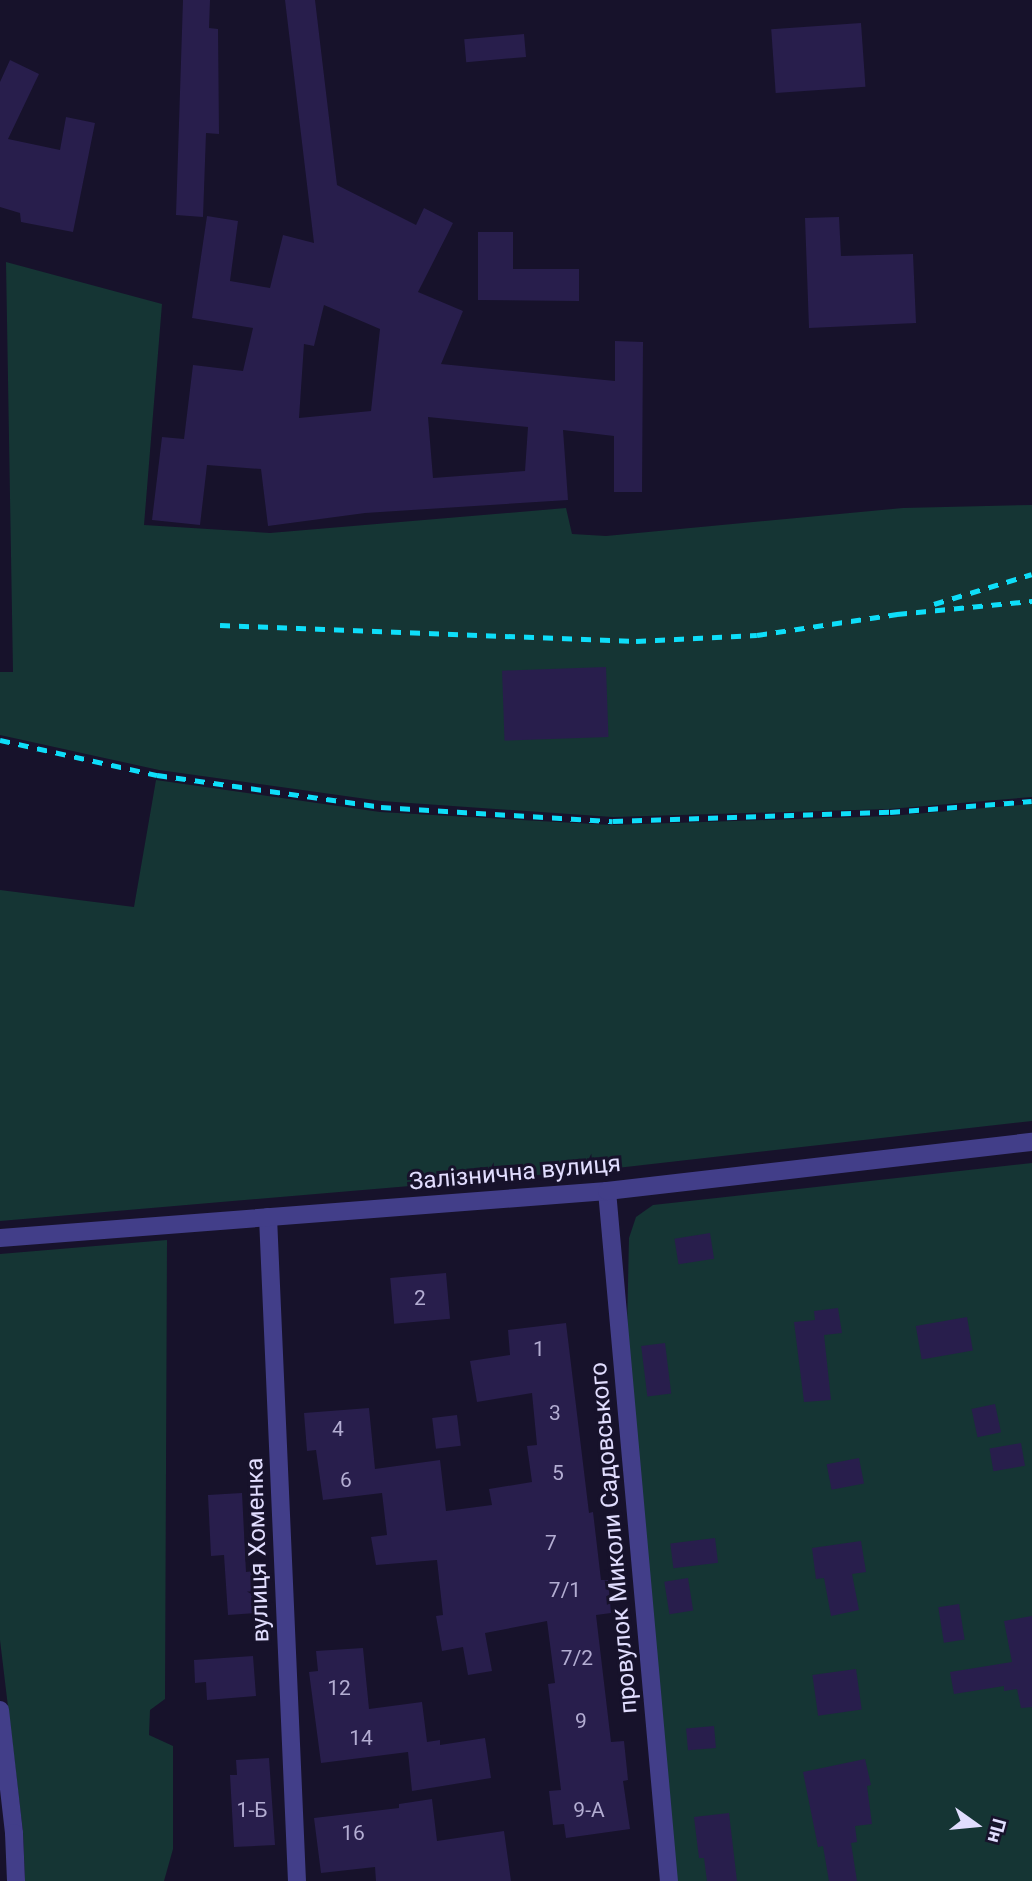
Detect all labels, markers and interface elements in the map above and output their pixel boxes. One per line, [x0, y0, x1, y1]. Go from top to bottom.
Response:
street label: Залізнична вулиця [408, 1149, 622, 1197]
house number: 2 [414, 1285, 426, 1311]
house number: 1 [533, 1336, 545, 1362]
street label: провулок Миколи Садовського [584, 1361, 644, 1715]
house number: 3 [549, 1400, 561, 1426]
house number: 4 [332, 1416, 344, 1442]
street label: вулиця Хоменка [240, 1457, 276, 1643]
house number: 5 [552, 1460, 564, 1486]
house number: 6 [340, 1467, 352, 1493]
house number: 7 [545, 1530, 557, 1556]
house number: 7/1 [549, 1577, 581, 1603]
house number: 7/2 [561, 1645, 593, 1671]
house number: 12 [327, 1675, 351, 1701]
house number: 9 [575, 1708, 587, 1734]
house number: 14 [349, 1725, 373, 1751]
north arrow [941, 1790, 1011, 1860]
house number: 1-Б [237, 1797, 267, 1823]
house number: 9-А [573, 1797, 605, 1823]
text: Пн [983, 1816, 1011, 1845]
house number: 16 [341, 1820, 365, 1846]

